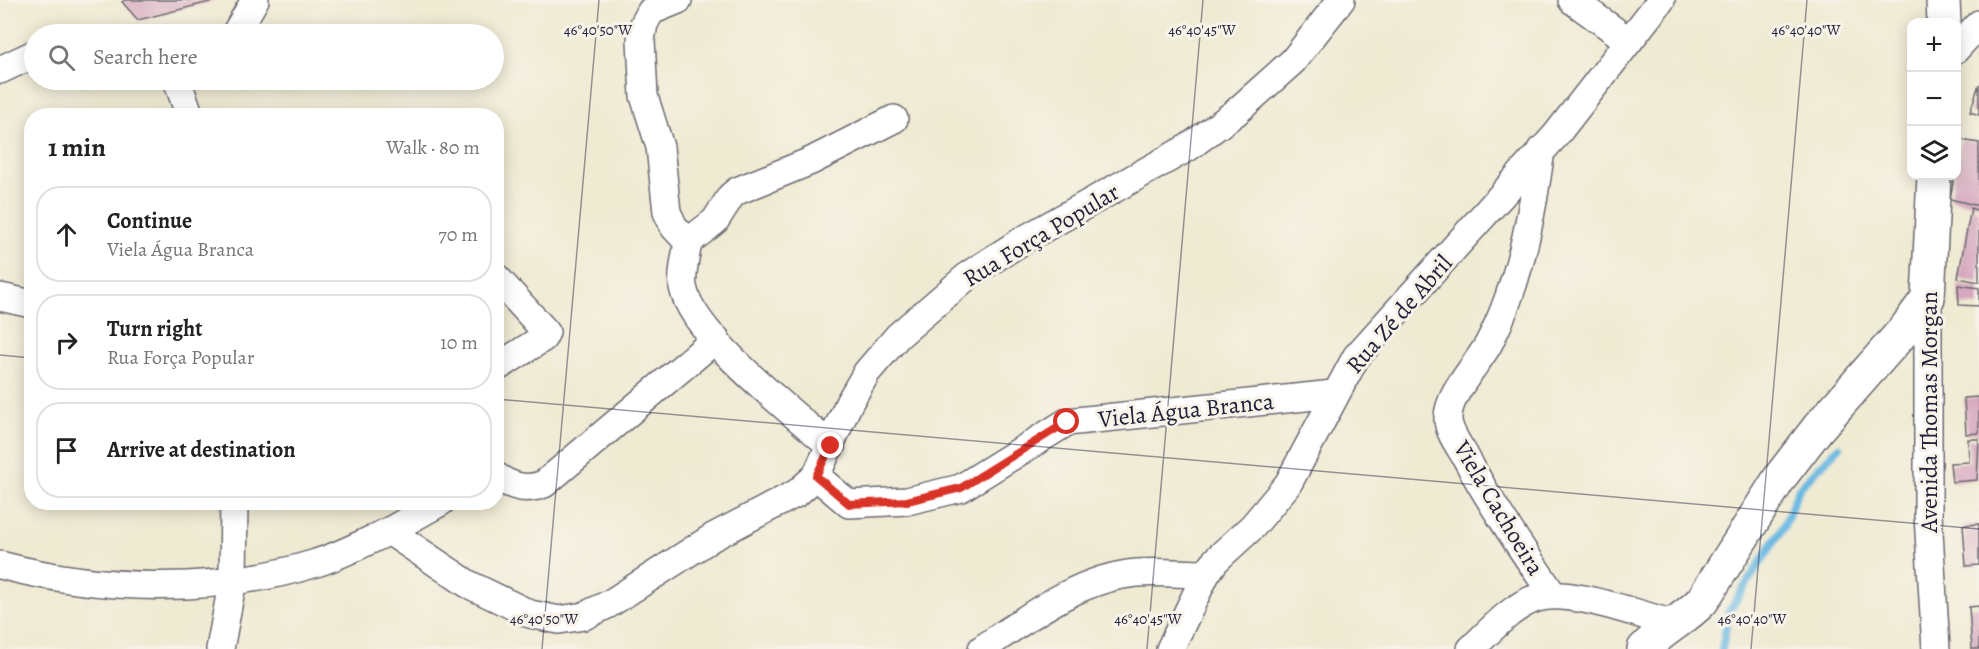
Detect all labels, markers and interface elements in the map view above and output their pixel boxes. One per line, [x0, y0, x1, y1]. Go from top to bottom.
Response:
map controls [1907, 18, 1961, 180]
button: + [1907, 18, 1961, 72]
text: 46°40'50"W [564, 20, 632, 40]
text: 46°40'45"W [1168, 20, 1236, 40]
text: 46°40'40"W [1772, 20, 1840, 40]
search box [24, 24, 504, 90]
icon: search [45, 41, 78, 74]
text: Search here [93, 42, 198, 72]
button: − [1907, 72, 1961, 126]
button: layers [1907, 126, 1961, 180]
text: 1 min [48, 130, 106, 165]
text: Walk · 80 m [386, 134, 480, 161]
street label: Rua Força Popular [957, 176, 1125, 294]
text: Continue [107, 206, 192, 236]
icon: ahead [50, 218, 83, 251]
text: 70 m [438, 221, 478, 248]
text: Viela Água Branca [107, 236, 254, 263]
street label: Rua Zé de Abril [1339, 248, 1460, 380]
street label: Avenida Thomas Morgan [1913, 291, 1945, 534]
text: Turn right [107, 314, 203, 344]
icon: right [50, 326, 83, 359]
text: 10 m [440, 329, 478, 356]
text: Rua Força Popular [107, 344, 254, 371]
street label: Viela Água Branca [1096, 385, 1276, 435]
route start [1053, 408, 1079, 434]
route end [817, 432, 843, 458]
icon: arrive [50, 434, 83, 467]
street label: Viela Cachoeira [1446, 434, 1552, 582]
text: Arrive at destination [107, 435, 296, 465]
text: 46°40'50"W [510, 609, 578, 629]
text: 46°40'45"W [1114, 609, 1182, 629]
text: 46°40'40"W [1718, 609, 1786, 629]

